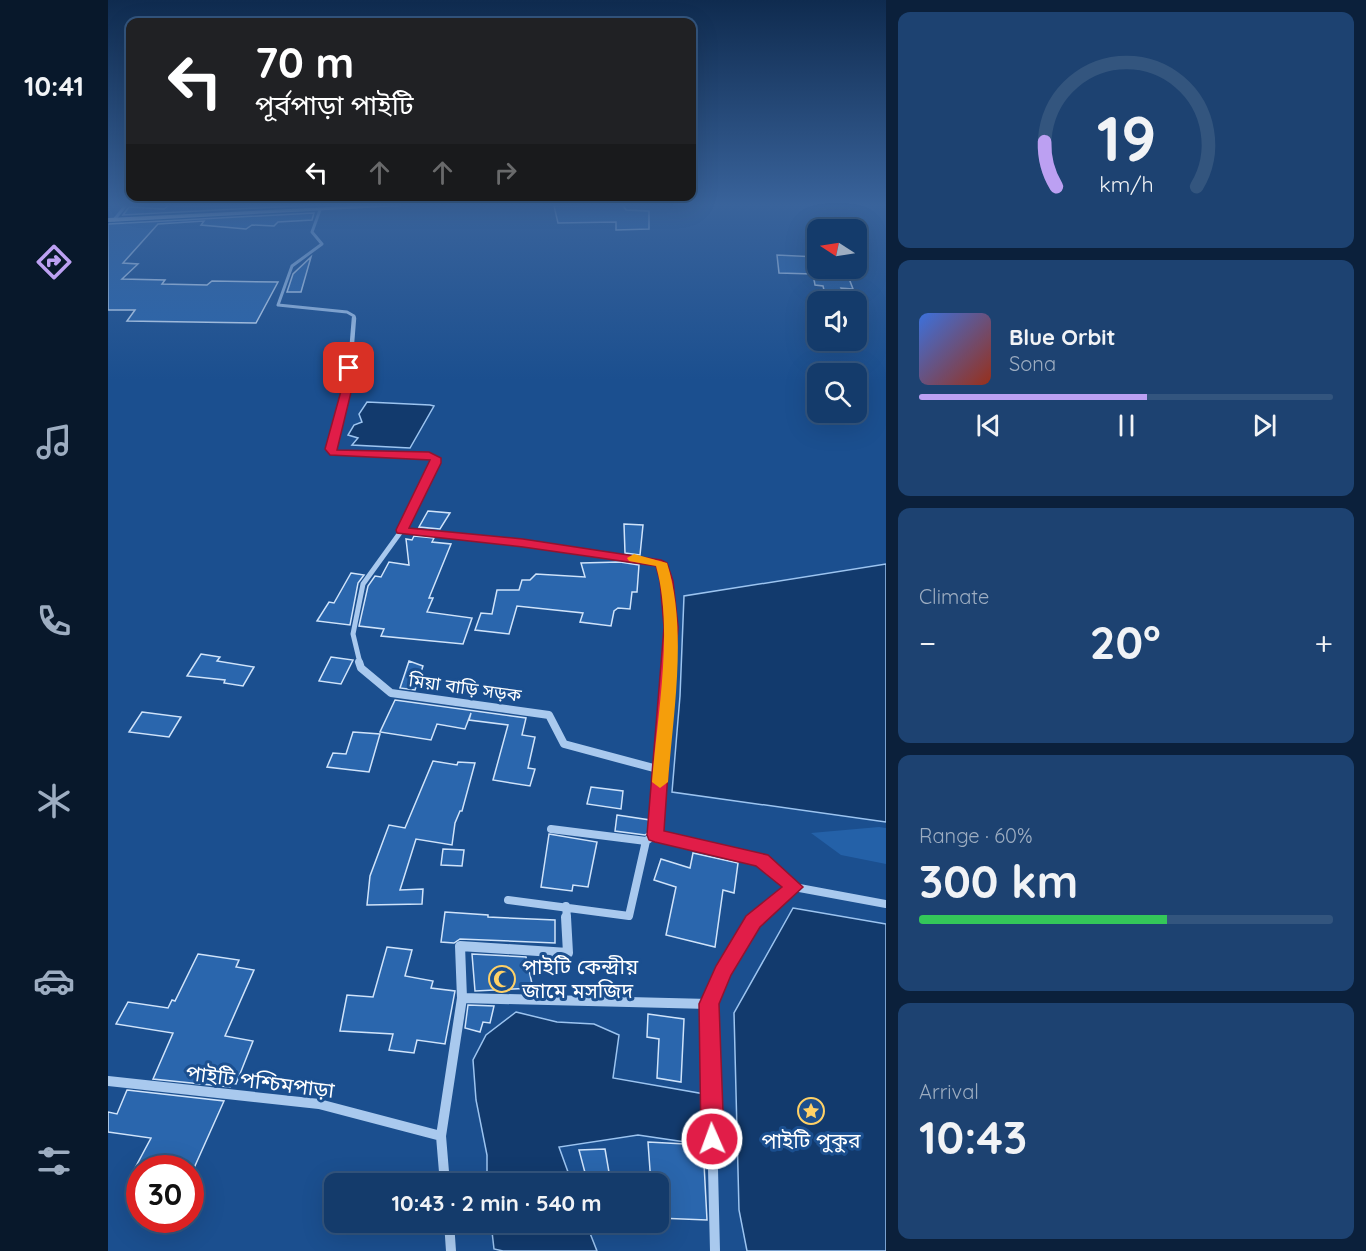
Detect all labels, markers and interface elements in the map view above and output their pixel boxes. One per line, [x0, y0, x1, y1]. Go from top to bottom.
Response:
text: 70 m [255, 36, 354, 89]
icon: left [156, 42, 234, 120]
text: 10:41 [24, 69, 84, 103]
text: পূর্বপাড়া পাইটি [255, 88, 414, 122]
text: 19 [1096, 99, 1156, 177]
icon: left [300, 156, 333, 189]
icon: ahead [363, 156, 396, 189]
icon: ahead [426, 156, 459, 189]
icon: right [489, 156, 522, 189]
text: km/h [1099, 171, 1153, 197]
north arrow [807, 219, 867, 279]
map controls [807, 219, 867, 423]
icon: directions [33, 241, 75, 283]
button: sound [807, 291, 867, 351]
text: Blue Orbit [1009, 323, 1115, 351]
pin [323, 342, 374, 393]
icon: arrive [332, 351, 365, 384]
text: Sona [1009, 351, 1056, 376]
button: search [807, 363, 867, 423]
icon: previous [972, 409, 1005, 442]
icon: pause [1110, 409, 1143, 442]
icon: next [1248, 409, 1281, 442]
icon: music [33, 421, 75, 463]
text: Climate [919, 584, 989, 609]
icon: phone [33, 600, 75, 642]
text: 20° [1090, 614, 1161, 670]
text: − [919, 622, 936, 663]
text: + [1314, 622, 1333, 663]
street label: মিয়া বাড়ি সড়ক [406, 668, 523, 707]
icon: climate [33, 780, 75, 822]
text: Range · 60% [919, 823, 1033, 848]
text: 300 km [919, 853, 1078, 909]
place label: পাইটি কেন্দ্রীয় জামে মসজিদ [521, 953, 639, 1003]
icon: car [33, 960, 75, 1002]
mosque icon: পাইটি কেন্দ্রীয় জামে মসজিদ [487, 964, 517, 994]
street label: পাইটি পশ্চিমপাড়া [184, 1059, 336, 1103]
text: Arrival [919, 1079, 979, 1104]
place icon: পাইটি পুকুর [796, 1096, 826, 1126]
position arrow [680, 1107, 744, 1171]
text: 10:43 [919, 1109, 1027, 1165]
place label: পাইটি পুকুর [761, 1127, 861, 1153]
icon: filters [33, 1140, 75, 1182]
speed limit sign: 30 [126, 1155, 204, 1233]
text: 10:43 · 2 min · 540 m [391, 1189, 602, 1217]

